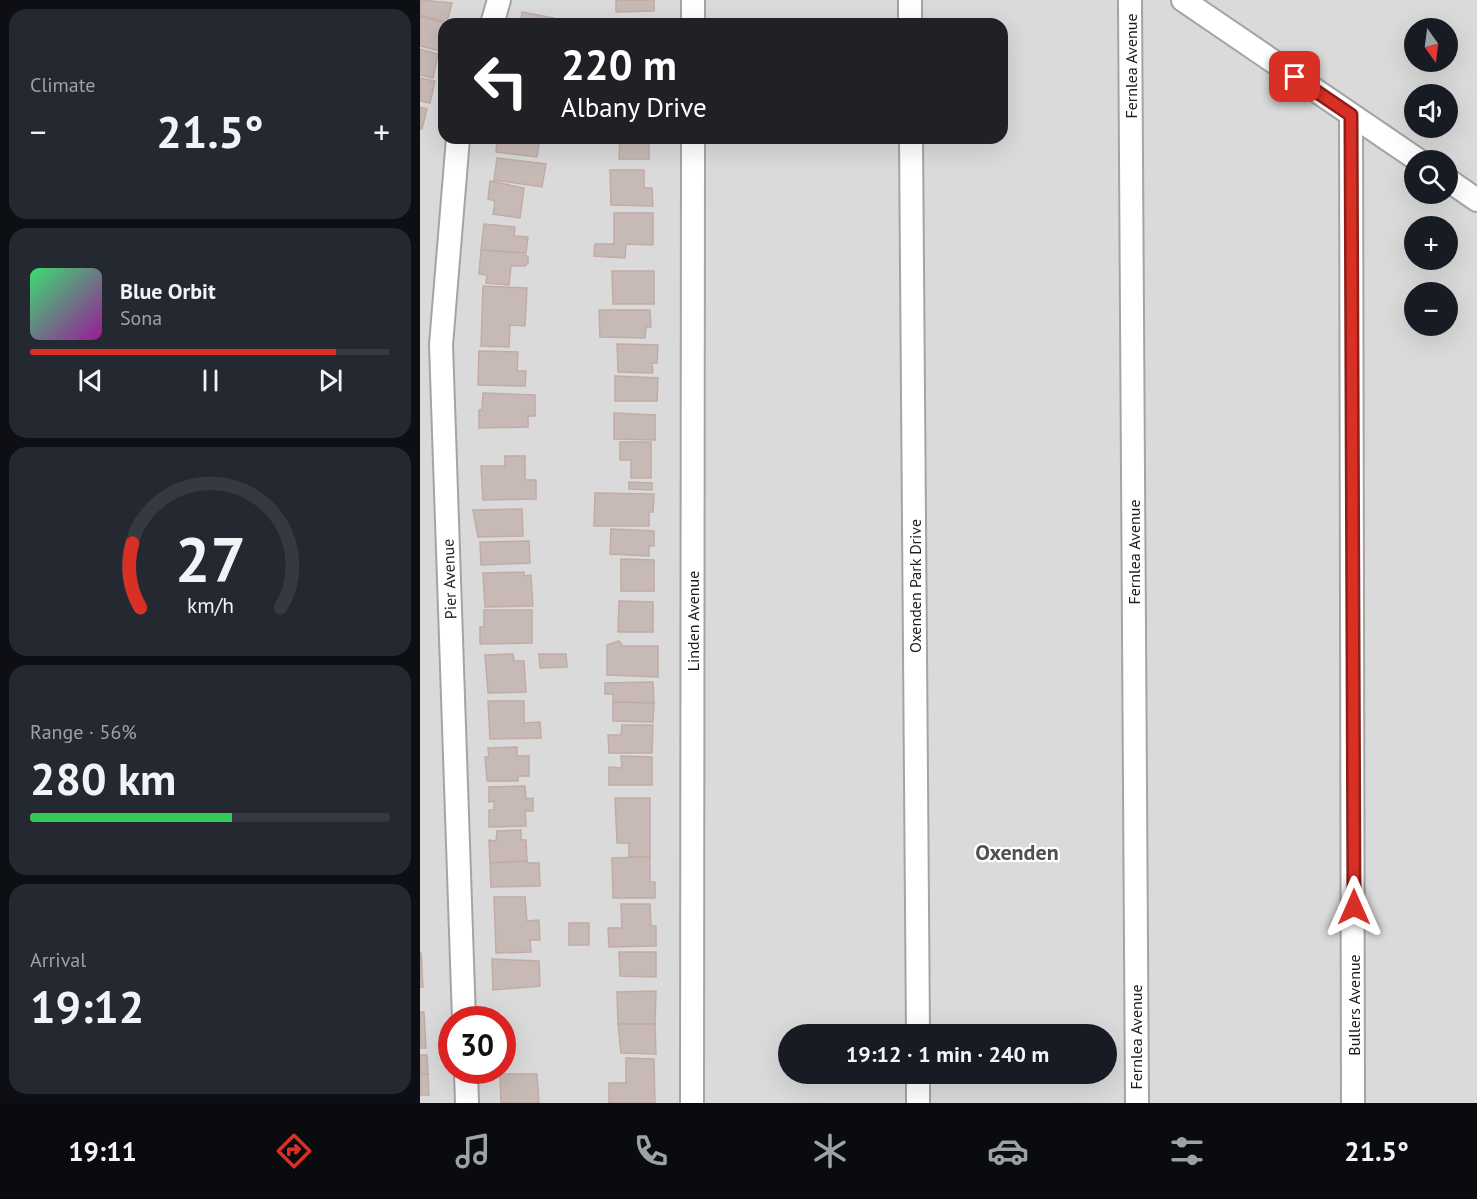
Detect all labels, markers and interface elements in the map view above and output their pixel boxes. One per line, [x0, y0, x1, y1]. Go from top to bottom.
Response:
street label: Fernlea Avenue [1121, 13, 1141, 119]
north arrow [1404, 18, 1458, 72]
map controls [1404, 18, 1458, 336]
text: 220 m [561, 37, 677, 92]
icon: left [462, 42, 540, 120]
pin [1269, 51, 1320, 102]
icon: arrive [1278, 60, 1311, 93]
text: Climate [30, 72, 96, 98]
button: sound [1404, 84, 1458, 138]
text: Albany Drive [561, 90, 707, 124]
text: 21.5° [156, 102, 264, 160]
text: − [30, 110, 47, 153]
text: + [373, 110, 390, 153]
button: search [1404, 150, 1458, 204]
button: + [1404, 216, 1458, 270]
text: Blue Orbit [120, 277, 216, 305]
button: − [1404, 282, 1458, 336]
text: Sona [120, 305, 162, 331]
icon: previous [74, 364, 107, 397]
icon: pause [194, 364, 227, 397]
icon: next [314, 364, 347, 397]
street label: Fernlea Avenue [1124, 499, 1144, 605]
text: 27 [175, 519, 245, 600]
street label: Oxenden Park Drive [905, 519, 925, 653]
street label: Pier Avenue [438, 538, 460, 620]
street label: Linden Avenue [683, 571, 703, 671]
text: km/h [186, 592, 233, 620]
text: Range · 56% [30, 719, 137, 745]
text: 280 km [30, 749, 176, 807]
district label: Oxenden [975, 838, 1059, 866]
position arrow [1322, 875, 1386, 939]
text: Arrival [30, 947, 86, 973]
street label: Bullers Avenue [1344, 954, 1364, 1056]
text: 19:12 [30, 977, 144, 1035]
street label: Fernlea Avenue [1126, 984, 1146, 1090]
speed limit sign: 30 [438, 1006, 516, 1084]
text: 19:12 · 1 min · 240 m [846, 1040, 1049, 1068]
icon: directions [273, 1130, 315, 1172]
icon: music [452, 1130, 494, 1172]
icon: phone [630, 1130, 672, 1172]
icon: climate [809, 1130, 851, 1172]
icon: car [987, 1130, 1029, 1172]
icon: filters [1166, 1130, 1208, 1172]
text: 19:11 [68, 1134, 137, 1168]
text: 21.5° [1344, 1134, 1409, 1168]

